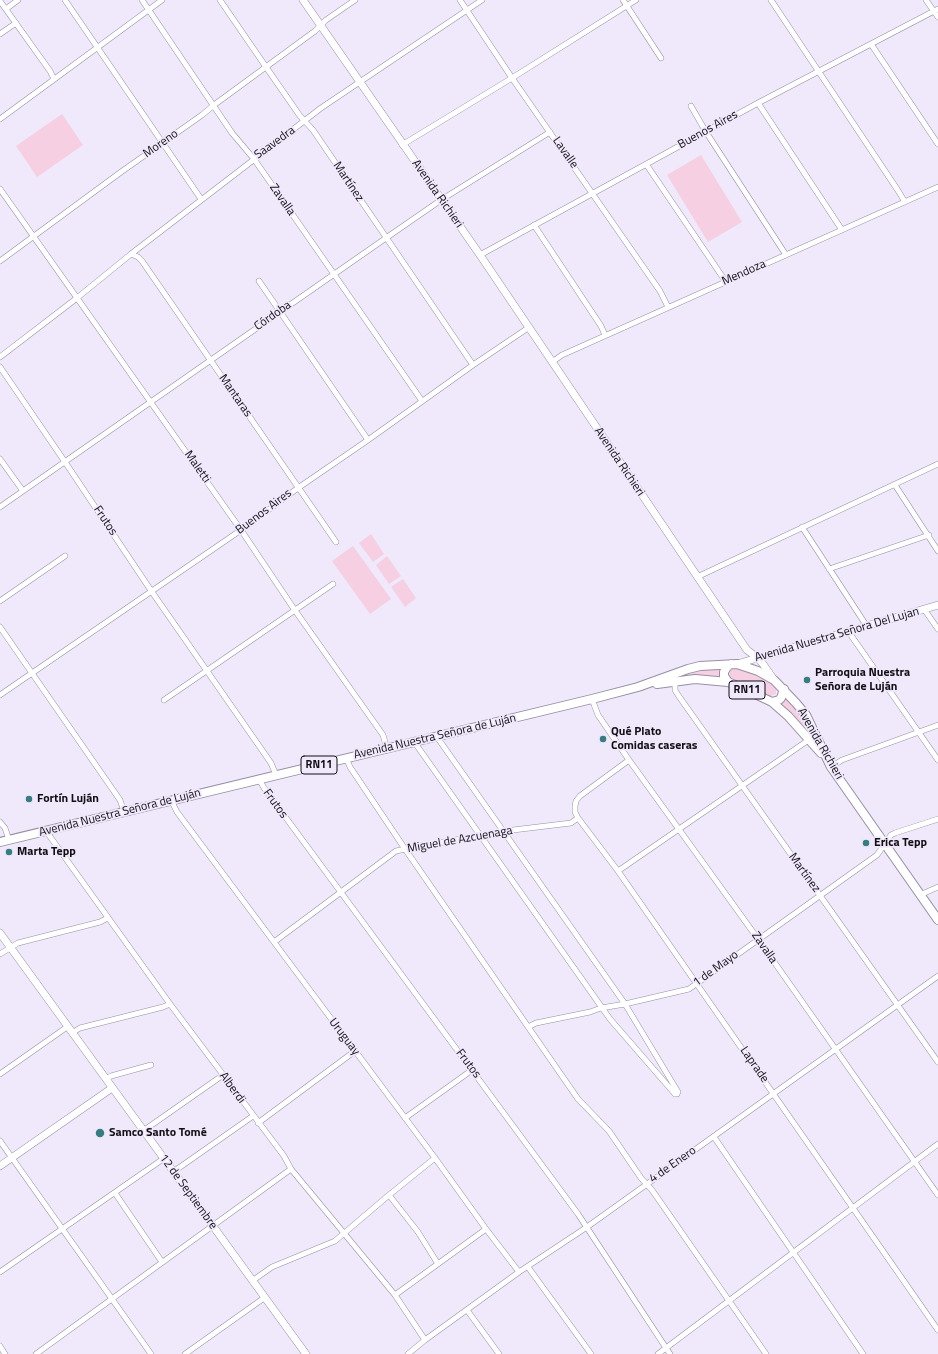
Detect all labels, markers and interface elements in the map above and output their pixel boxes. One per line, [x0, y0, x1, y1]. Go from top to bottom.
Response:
street label: Buenos Aires [676, 108, 740, 152]
street label: Saavedra [252, 123, 298, 163]
street label: Moreno [141, 127, 181, 161]
street label: Lavalle [549, 135, 581, 171]
street label: Avenida Richieri [408, 157, 466, 231]
street label: Martínez [329, 159, 367, 205]
street label: Zavalla [266, 181, 298, 219]
street label: Mendoza [720, 257, 768, 289]
street label: Córdoba [252, 298, 294, 334]
street label: Mantaras [215, 372, 255, 420]
street label: Avenida Richieri [591, 425, 647, 499]
street label: Maletti [181, 448, 213, 486]
street label: Buenos Aires [233, 486, 295, 538]
street label: Frutos [90, 503, 120, 539]
street label: Avenida Nuestra Señora Del Lujan [753, 605, 921, 665]
place label: Parroquia Nuestra Señora de Luján [815, 666, 910, 694]
marker: Parroquia Nuestra Señora de Luján [802, 675, 812, 685]
road number: RN11 [729, 681, 765, 699]
street label: Avenida Richieri [794, 706, 846, 782]
street label: Avenida Nuestra Señora de Luján [352, 711, 518, 763]
place label: Qué Plato Comidas caseras [611, 725, 698, 753]
marker: Qué Plato Comidas caseras [598, 734, 608, 744]
road number: RN11 [301, 756, 337, 774]
street label: Avenida Nuestra Señora de Luján [38, 786, 202, 840]
street label: Frutos [260, 787, 290, 821]
place label: Fortín Luján [37, 792, 99, 806]
marker: Fortín Luján [24, 794, 34, 804]
street label: Miguel de Azcuenaga [406, 824, 514, 856]
place label: Erica Tepp [874, 836, 927, 850]
marker: Erica Tepp [861, 838, 871, 848]
place label: Marta Tepp [17, 845, 76, 859]
marker: Marta Tepp [4, 847, 14, 857]
street label: Martínez [785, 851, 823, 895]
street label: Zavalla [748, 929, 780, 967]
street label: 1 de Mayo [691, 948, 741, 990]
street label: Uruguay [325, 1016, 363, 1058]
street label: Laprade [736, 1044, 772, 1086]
street label: Frutos [452, 1047, 484, 1081]
street label: Alberdi [216, 1070, 248, 1106]
place label: Samco Santo Tomé [109, 1126, 207, 1140]
marker: Samco Santo Tomé [94, 1127, 106, 1139]
street label: 4 de Enero [647, 1144, 699, 1186]
street label: 12 de Septiembre [156, 1152, 220, 1232]

